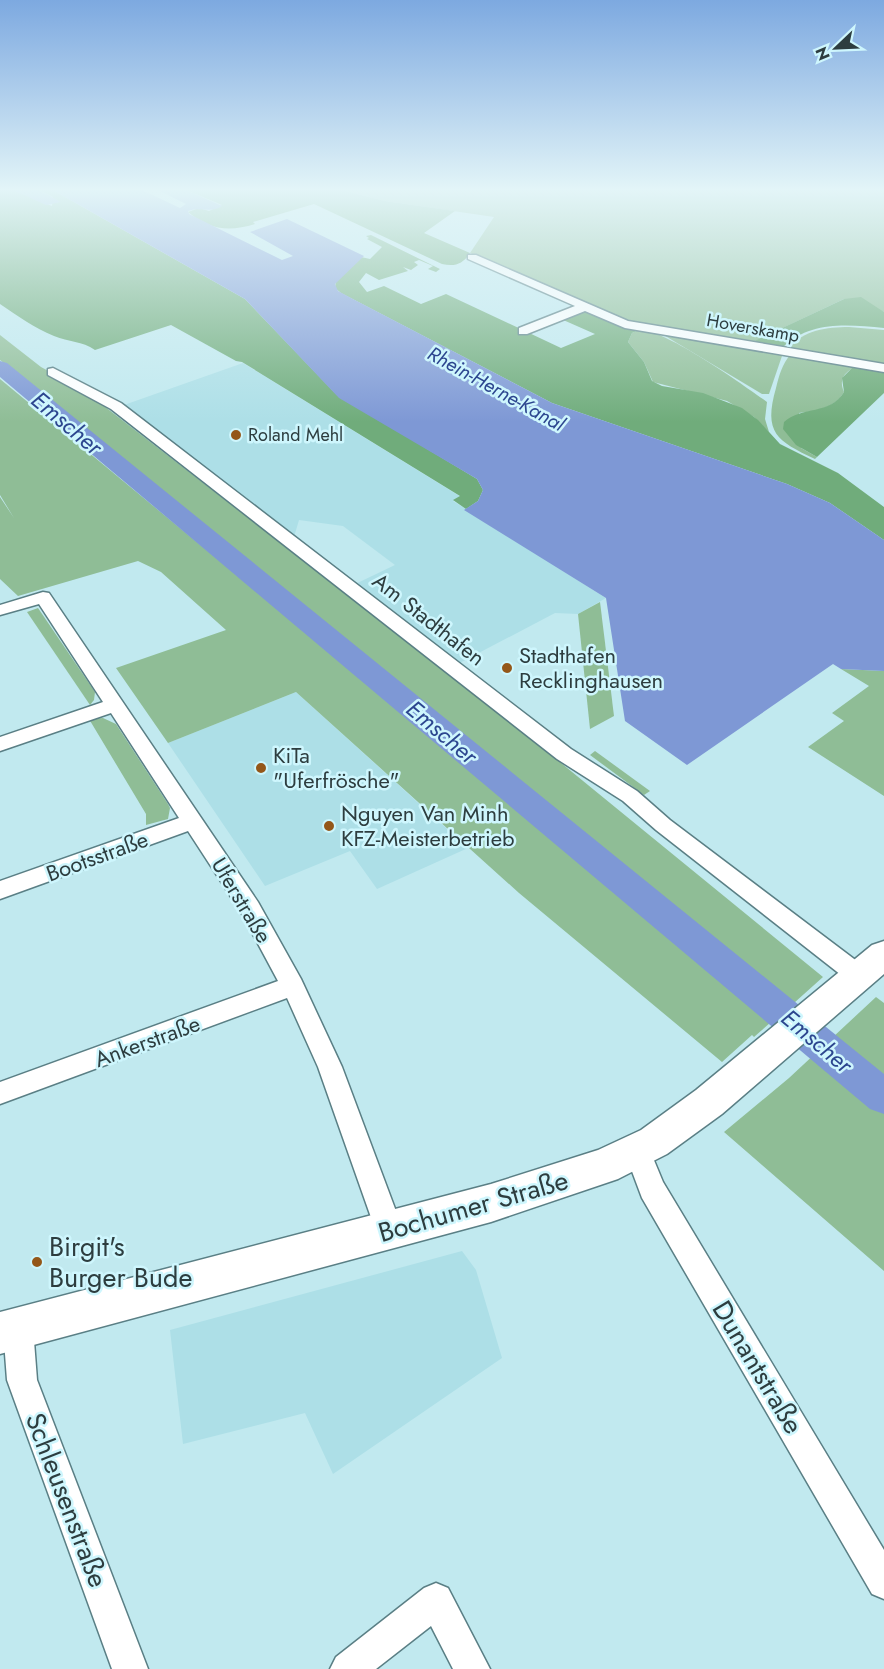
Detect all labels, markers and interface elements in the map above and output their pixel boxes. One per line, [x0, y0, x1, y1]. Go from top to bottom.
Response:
north arrow [806, 18, 866, 78]
text: N [810, 43, 836, 64]
street label: Hoverskamp [705, 307, 801, 349]
water label: Rhein-Herne-Kanal [422, 339, 571, 439]
water label: Emscher [24, 383, 112, 465]
place label: Roland Mehl [248, 422, 343, 448]
marker: Roland Mehl [229, 428, 243, 442]
street label: Am Stadthafen [366, 565, 492, 673]
place label: Stadthafen Recklinghausen [519, 639, 663, 696]
marker: Stadthafen Recklinghausen [500, 661, 514, 675]
water label: Emscher [399, 692, 487, 774]
place label: KiTa "Uferfrösche" [273, 739, 400, 796]
marker: KiTa "Uferfrösche" [254, 761, 268, 775]
place label: Nguyen Van Minh KFZ-Meisterbetrieb [341, 797, 515, 854]
marker: Nguyen Van Minh KFZ-Meisterbetrieb [322, 819, 336, 833]
street label: Bootsstraße [41, 823, 153, 889]
street label: Uferstraße [204, 851, 280, 949]
water label: Emscher [774, 1001, 862, 1083]
street label: Ankerstraße [90, 1007, 204, 1075]
street label: Bochumer Straße [373, 1160, 573, 1252]
place label: Birgit's Burger Bude [49, 1227, 192, 1297]
marker: Birgit's Burger Bude [30, 1255, 44, 1269]
street label: Dunantstraße [703, 1293, 813, 1441]
street label: Schleusenstraße [16, 1407, 118, 1593]

